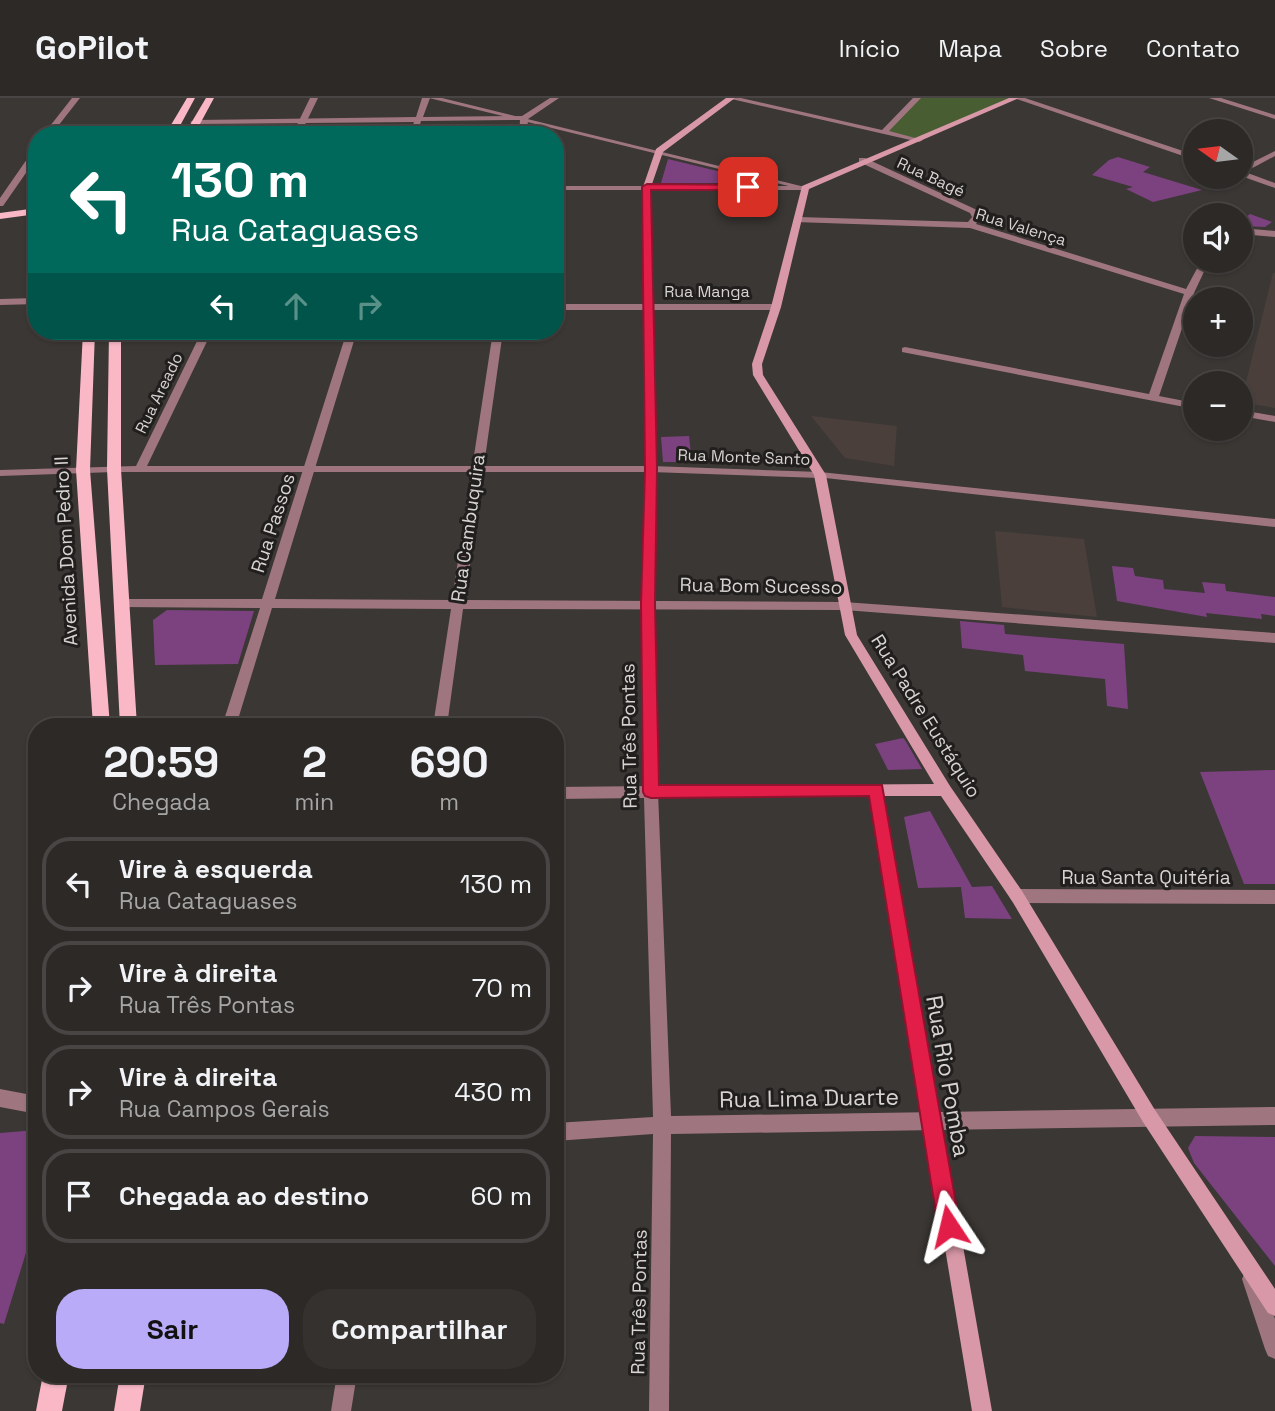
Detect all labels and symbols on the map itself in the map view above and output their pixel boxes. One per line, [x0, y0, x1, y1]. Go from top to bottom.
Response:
north arrow [1183, 119, 1253, 189]
street label: Rua Bagé [894, 152, 968, 202]
pin [718, 157, 778, 217]
street label: Rua Valença [973, 203, 1069, 251]
street label: Rua Manga [664, 281, 750, 302]
street label: Rua Areado [130, 349, 188, 437]
street label: Rua Monte Santo [677, 444, 811, 470]
street label: Rua Cambuquira [445, 452, 491, 604]
street label: Avenida Dom Pedro II [49, 455, 83, 647]
street label: Rua Passos [245, 470, 301, 576]
street label: Rua Bom Sucesso [679, 572, 843, 600]
street label: Rua Padre Eustáquio [866, 630, 986, 802]
street label: Rua Três Pontas [615, 663, 643, 809]
street label: Rua Santa Quitéria [1061, 865, 1231, 890]
street label: Rua Rio Pomba [919, 993, 977, 1159]
street label: Rua Lima Duarte [719, 1081, 899, 1115]
position arrow [912, 1189, 986, 1263]
street label: Rua Três Pontas [625, 1229, 653, 1375]

